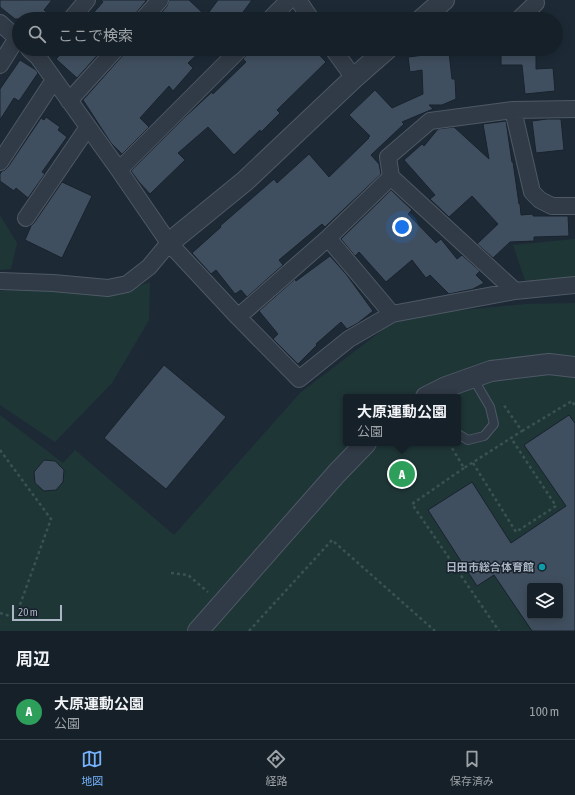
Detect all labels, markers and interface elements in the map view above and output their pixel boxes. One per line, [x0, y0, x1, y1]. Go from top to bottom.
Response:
search box [12, 12, 563, 56]
icon: search [26, 23, 48, 45]
text: ここで検索 [58, 27, 133, 44]
your location [392, 217, 412, 237]
popup [343, 394, 461, 446]
text: 大原運動公園 [357, 403, 447, 420]
text: 公園 [357, 424, 383, 439]
pin: A [389, 459, 415, 489]
place label: 日田市総合体育館 [446, 561, 534, 573]
marker: 日田市総合体育館 [537, 562, 547, 572]
map controls [527, 583, 563, 619]
button: layers [527, 583, 563, 619]
scale bar [12, 603, 62, 622]
text: 20 m [18, 606, 38, 618]
text: 周辺 [16, 649, 50, 669]
text: 大原運動公園 [54, 695, 144, 712]
text: A [26, 704, 32, 719]
text: 100 m [530, 704, 559, 719]
text: 公園 [54, 716, 80, 731]
tab: 地図 [81, 748, 103, 788]
tab: 経路 [265, 748, 287, 788]
tab: 保存済み [450, 748, 494, 788]

